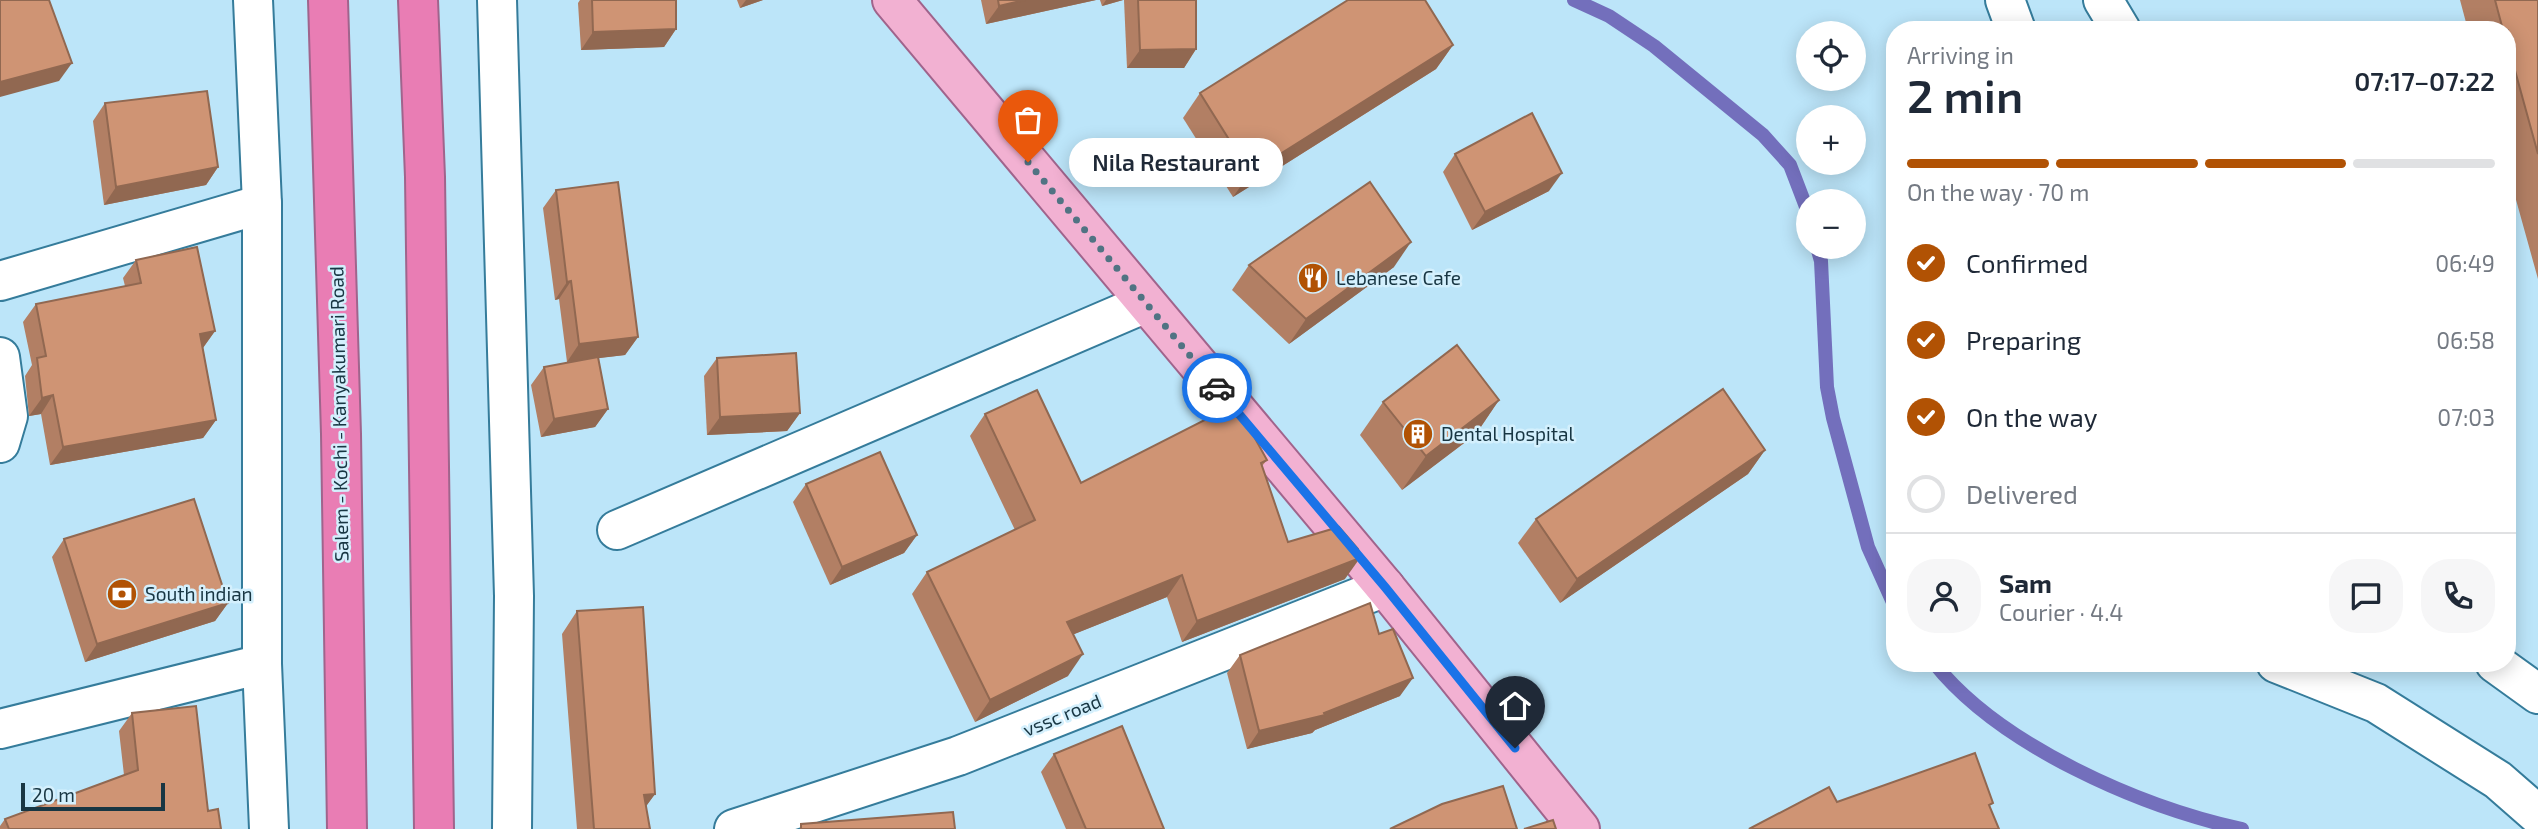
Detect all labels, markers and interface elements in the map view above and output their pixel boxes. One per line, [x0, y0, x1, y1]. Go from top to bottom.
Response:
map controls [1796, 21, 1866, 259]
button: locate [1796, 21, 1866, 91]
text: Arriving in [1907, 41, 2014, 69]
text: 07:17–07:22 [2354, 65, 2495, 96]
text: 2 min [1907, 67, 2023, 122]
pin [998, 90, 1058, 162]
icon: bag [1009, 101, 1047, 139]
button: + [1796, 105, 1866, 175]
callout: Nila Restaurant [1070, 138, 1284, 186]
text: Nila Restaurant [1092, 148, 1260, 176]
text: On the way · 70 m [1907, 178, 2089, 206]
button: − [1796, 189, 1866, 259]
icon: check [1907, 244, 1945, 282]
text: Confirmed [1966, 247, 2089, 278]
text: 06:49 [2435, 249, 2495, 277]
restaurant icon: Lebanese Cafe [1296, 261, 1330, 295]
street label: Salem - Kochi - Kanyakumari Road [324, 266, 353, 562]
place label: Lebanese Cafe [1336, 266, 1461, 289]
icon: check [1907, 321, 1945, 359]
text: Preparing [1966, 324, 2081, 355]
text: 06:58 [2436, 326, 2495, 354]
courier [1182, 353, 1252, 423]
icon: car [1198, 369, 1236, 407]
icon: check [1907, 398, 1945, 436]
text: On the way [1966, 401, 2097, 432]
text: 07:03 [2437, 403, 2495, 431]
building icon: Dental Hospital [1401, 417, 1435, 451]
place label: Dental Hospital [1441, 422, 1574, 445]
text: Delivered [1966, 478, 2078, 509]
button: person [1907, 559, 1981, 633]
button: chat [2329, 559, 2403, 633]
button: phone [2421, 559, 2495, 633]
text: Sam [1999, 567, 2052, 598]
bank icon: South indian [105, 577, 139, 611]
place label: South indian [145, 582, 253, 605]
text: Courier · 4.4 [1999, 598, 2123, 626]
pin [1485, 676, 1545, 748]
icon: home [1496, 687, 1534, 725]
street label: vssc road [1019, 688, 1104, 741]
scale bar [21, 780, 164, 812]
text: 20 m [32, 783, 75, 806]

